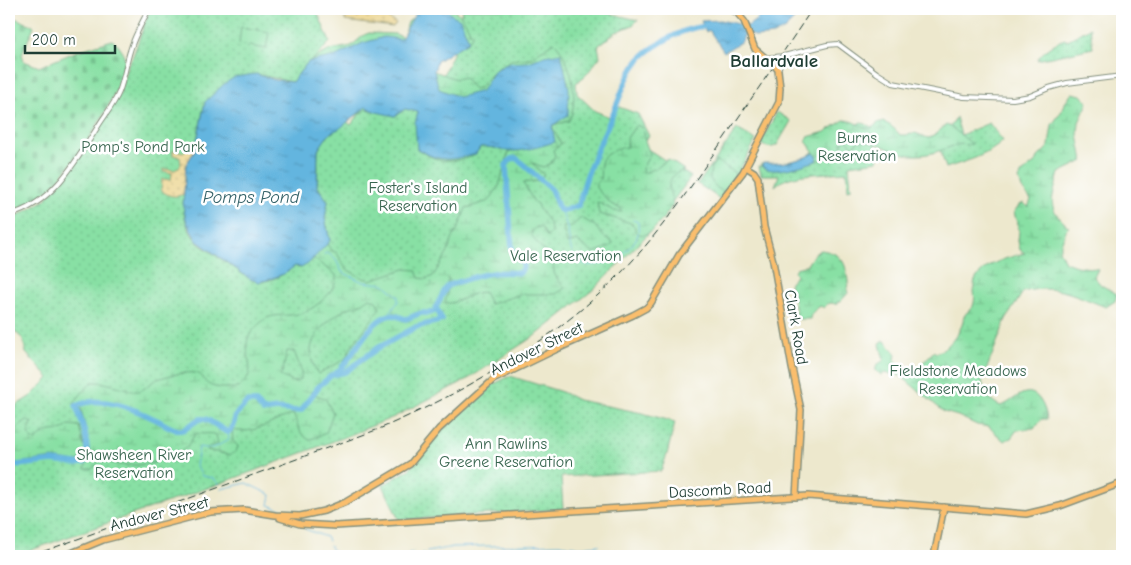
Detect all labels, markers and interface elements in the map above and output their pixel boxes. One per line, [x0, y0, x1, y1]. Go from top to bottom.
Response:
scale bar [25, 22, 115, 54]
text: 200 m [32, 31, 76, 49]
district label: Ballardvale [730, 50, 818, 72]
park label: Burns Reservation [818, 129, 896, 165]
park label: Pomp's Pond Park [81, 138, 205, 156]
park label: Foster's Island Reservation [369, 179, 467, 215]
water label: Pomps Pond [203, 187, 300, 208]
park label: Vale Reservation [510, 247, 622, 265]
street label: Clark Road [781, 288, 811, 366]
street label: Andover Street [487, 318, 586, 379]
park label: Fieldstone Meadows Reservation [889, 362, 1027, 398]
park label: Ann Rawlins Greene Reservation [439, 435, 573, 471]
park label: Shawsheen River Reservation [77, 446, 192, 482]
street label: Dascomb Road [668, 478, 772, 502]
street label: Andover Street [108, 493, 211, 535]

